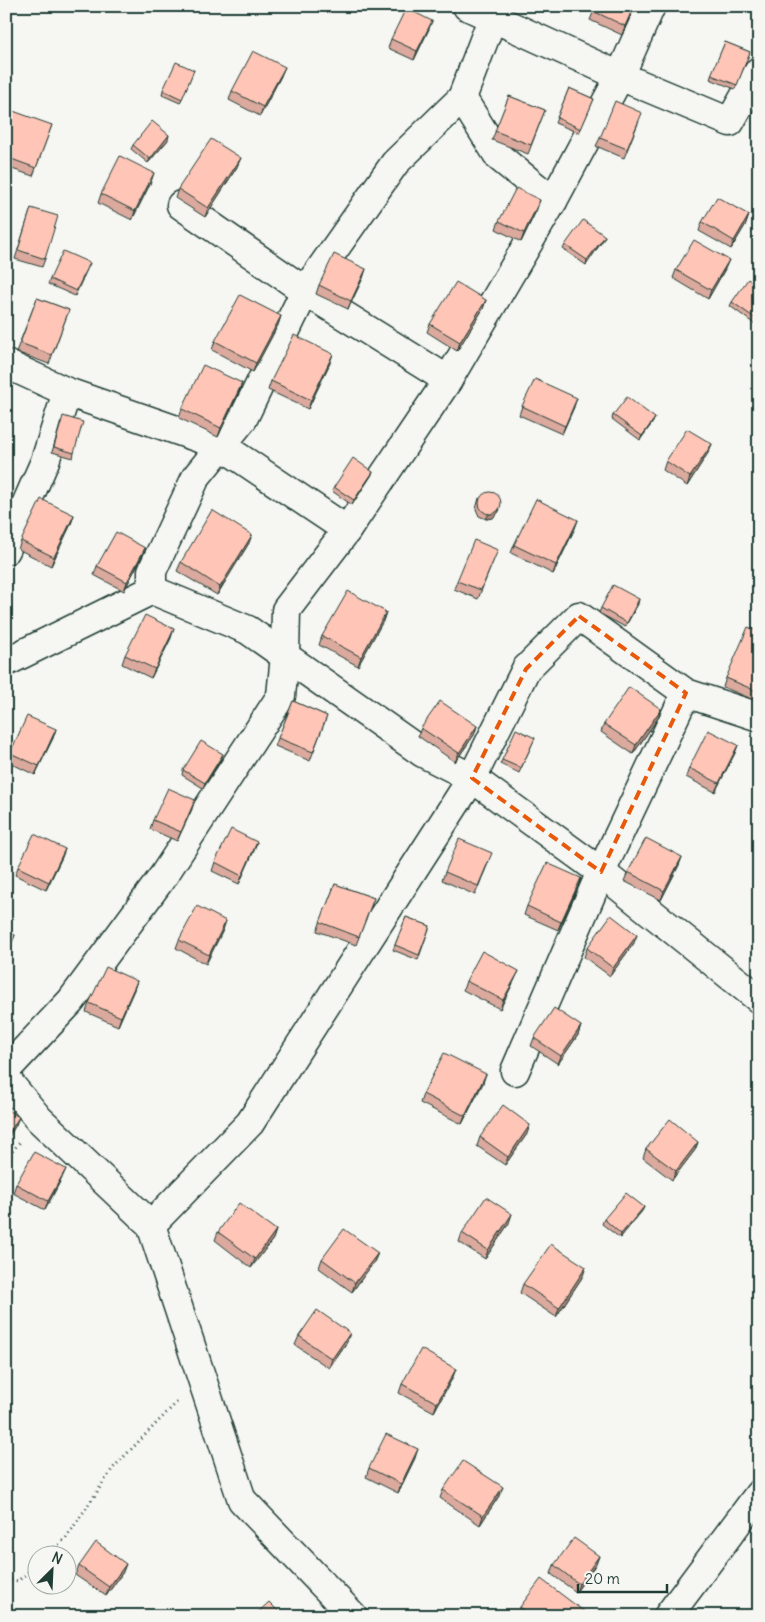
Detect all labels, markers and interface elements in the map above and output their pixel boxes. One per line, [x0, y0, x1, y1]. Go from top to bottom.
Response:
north arrow [28, 1544, 78, 1594]
text: N [49, 1548, 65, 1568]
scale bar [578, 1562, 666, 1594]
text: 20 m [585, 1569, 620, 1588]

